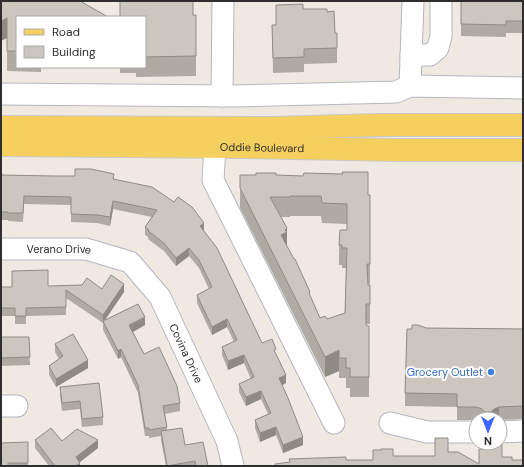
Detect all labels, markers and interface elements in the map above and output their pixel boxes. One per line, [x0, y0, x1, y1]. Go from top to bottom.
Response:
legend [16, 16, 146, 68]
text: Road [52, 24, 80, 40]
text: Building [52, 44, 96, 60]
street label: Oddie Boulevard [220, 140, 304, 155]
street label: Verano Drive [27, 242, 93, 257]
street label: Covina Drive [166, 321, 206, 385]
place label: Grocery Outlet [407, 365, 483, 379]
marker: Grocery Outlet [486, 367, 496, 377]
north arrow [468, 411, 508, 451]
text: N [484, 434, 492, 448]

